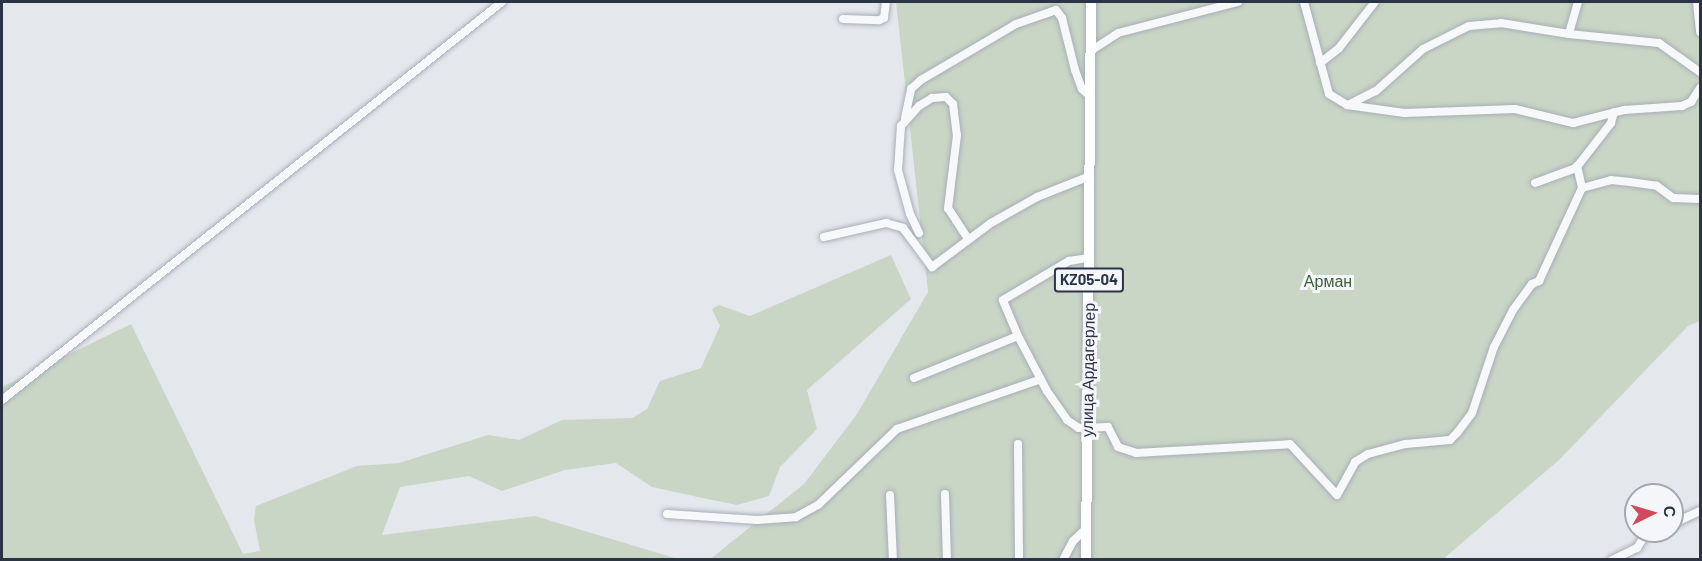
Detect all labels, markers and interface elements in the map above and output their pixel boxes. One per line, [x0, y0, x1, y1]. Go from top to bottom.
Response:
road number: KZ05-04 [1053, 268, 1125, 292]
park label: Арман [1304, 271, 1352, 291]
street label: улица Ардагерлер [1077, 303, 1099, 437]
north arrow [1624, 483, 1684, 543]
text: С [1660, 505, 1680, 518]

